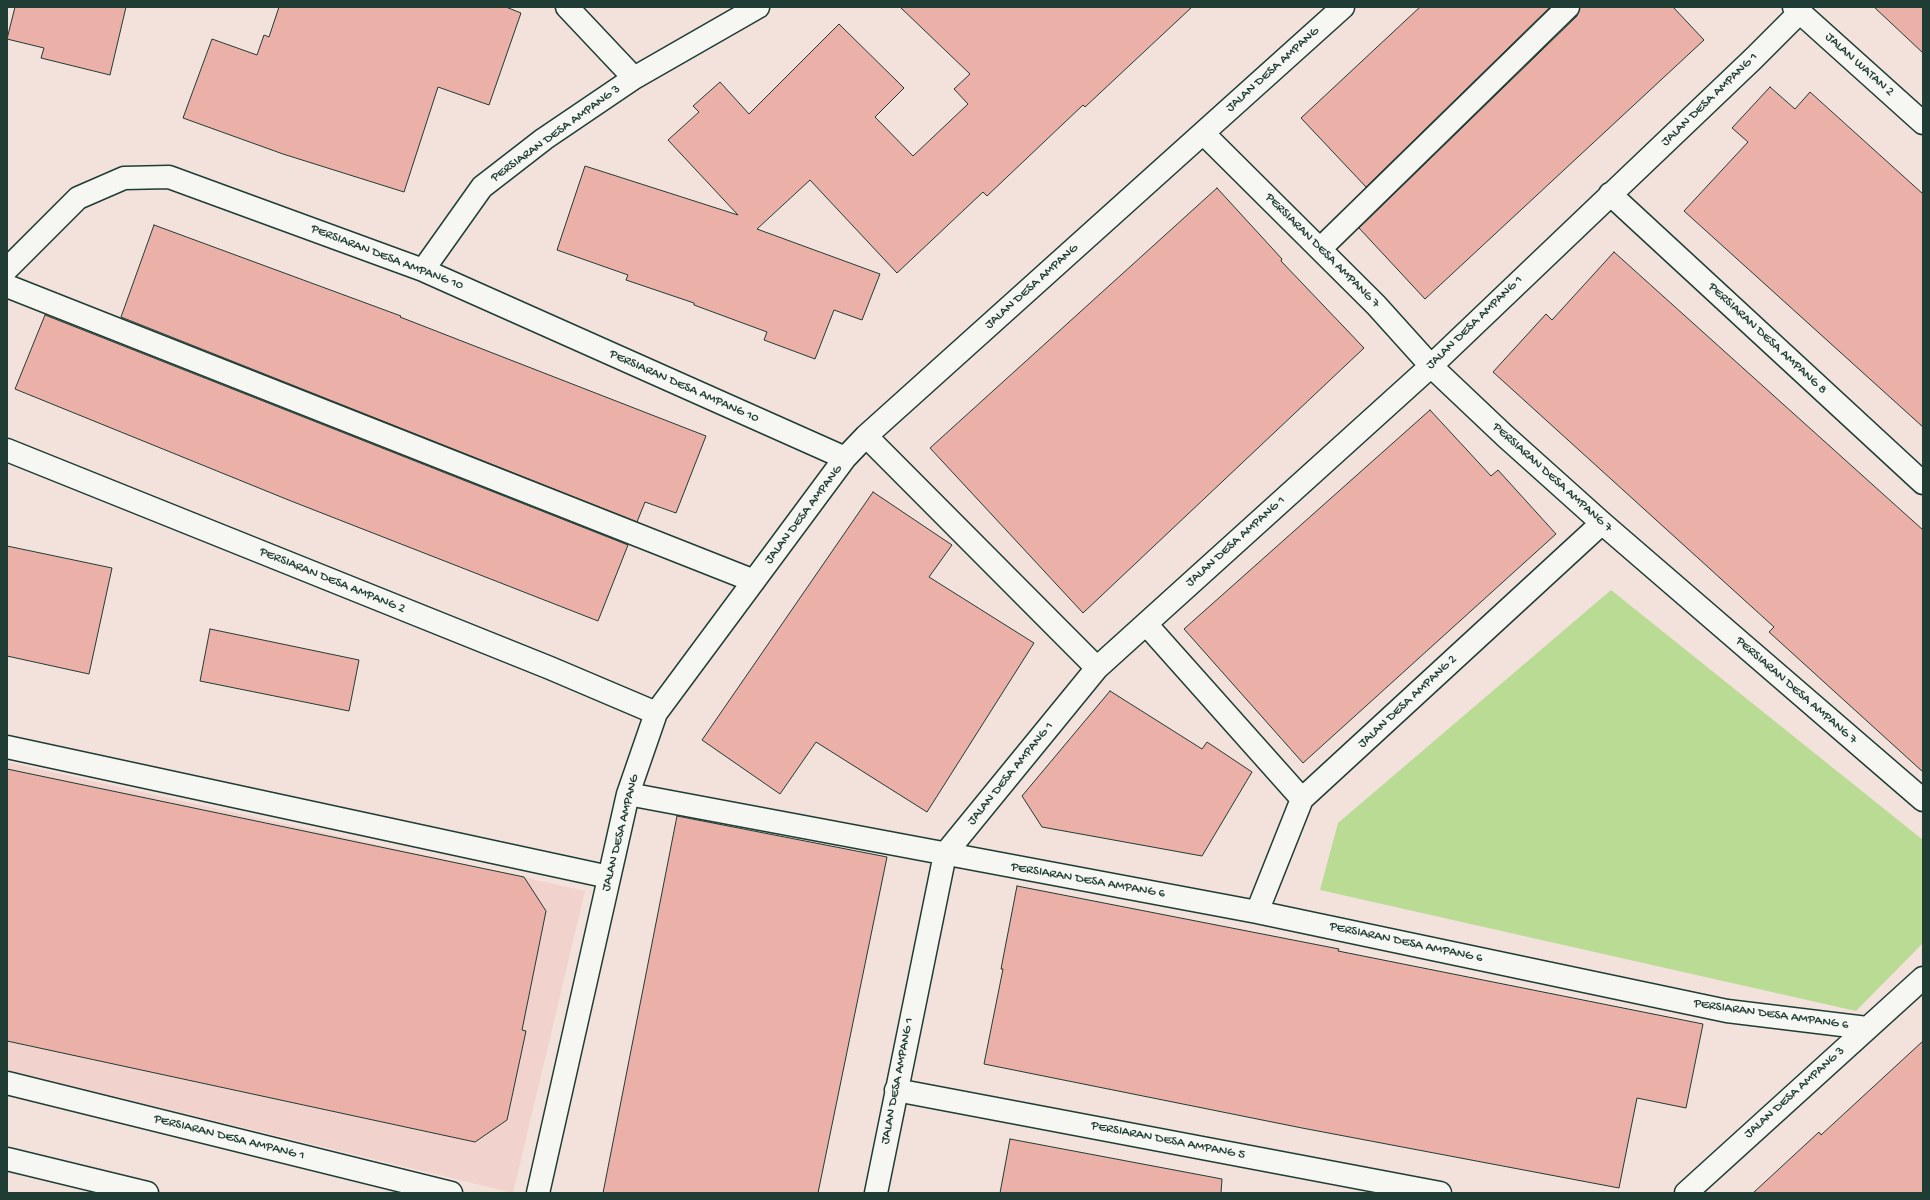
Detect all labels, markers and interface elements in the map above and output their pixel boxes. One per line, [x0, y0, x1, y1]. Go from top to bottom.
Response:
street label: JALAN DESA AMPANG [1223, 24, 1323, 116]
street label: JALAN WATAN 2 [1821, 30, 1897, 100]
street label: JALAN DESA AMPANG 1 [1658, 50, 1762, 150]
street label: PERSIARAN DESA AMPANG 3 [488, 82, 624, 186]
street label: PERSIARAN DESA AMPANG 7 [1261, 190, 1383, 312]
street label: PERSIARAN DESA AMPANG 10 [308, 222, 466, 294]
street label: JALAN DESA AMPANG [982, 241, 1082, 333]
street label: JALAN DESA AMPANG 1 [1423, 273, 1527, 373]
street label: PERSIARAN DESA AMPANG 8 [1704, 280, 1830, 398]
street label: PERSIARAN DESA AMPANG 10 [607, 347, 761, 427]
street label: PERSIARAN DESA AMPANG 7 [1489, 420, 1615, 536]
street label: JALAN DESA AMPANG [762, 462, 846, 568]
street label: JALAN DESA AMPANG 1 [1183, 493, 1289, 591]
street label: PERSIARAN DESA AMPANG 2 [257, 545, 407, 617]
street label: PERSIARAN DESA AMPANG 7 [1732, 634, 1860, 748]
street label: JALAN DESA AMPANG 2 [1355, 652, 1461, 752]
street label: JALAN DESA AMPANG 1 [965, 719, 1057, 829]
street label: JALAN DESA AMPANG [599, 773, 643, 893]
street label: PERSIARAN DESA AMPANG 6 [1010, 860, 1166, 902]
street label: PERSIARAN DESA AMPANG 6 [1328, 919, 1484, 967]
street label: PERSIARAN DESA AMPANG 6 [1693, 996, 1849, 1034]
street label: JALAN DESA AMPANG 1 [878, 1016, 918, 1146]
street label: JALAN DESA AMPANG 3 [1741, 1044, 1849, 1142]
street label: PERSIARAN DESA AMPANG 1 [152, 1112, 306, 1164]
street label: PERSIARAN DESA AMPANG 5 [1090, 1118, 1246, 1164]

